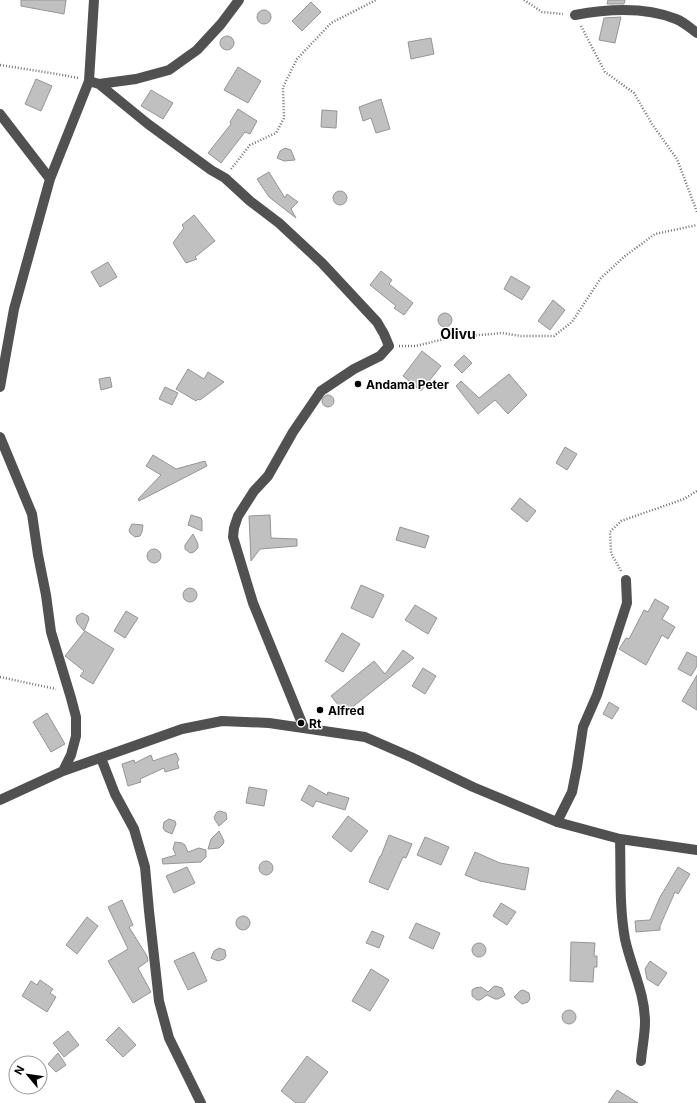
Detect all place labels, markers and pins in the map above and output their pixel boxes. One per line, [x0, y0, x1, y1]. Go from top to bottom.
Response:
place label: Andama Peter [366, 377, 449, 392]
marker: Andama Peter [353, 379, 363, 389]
place label: Alfred [328, 703, 364, 718]
marker: Alfred [315, 705, 325, 715]
place label: Rt [309, 716, 322, 731]
marker: Rt [296, 718, 306, 728]

